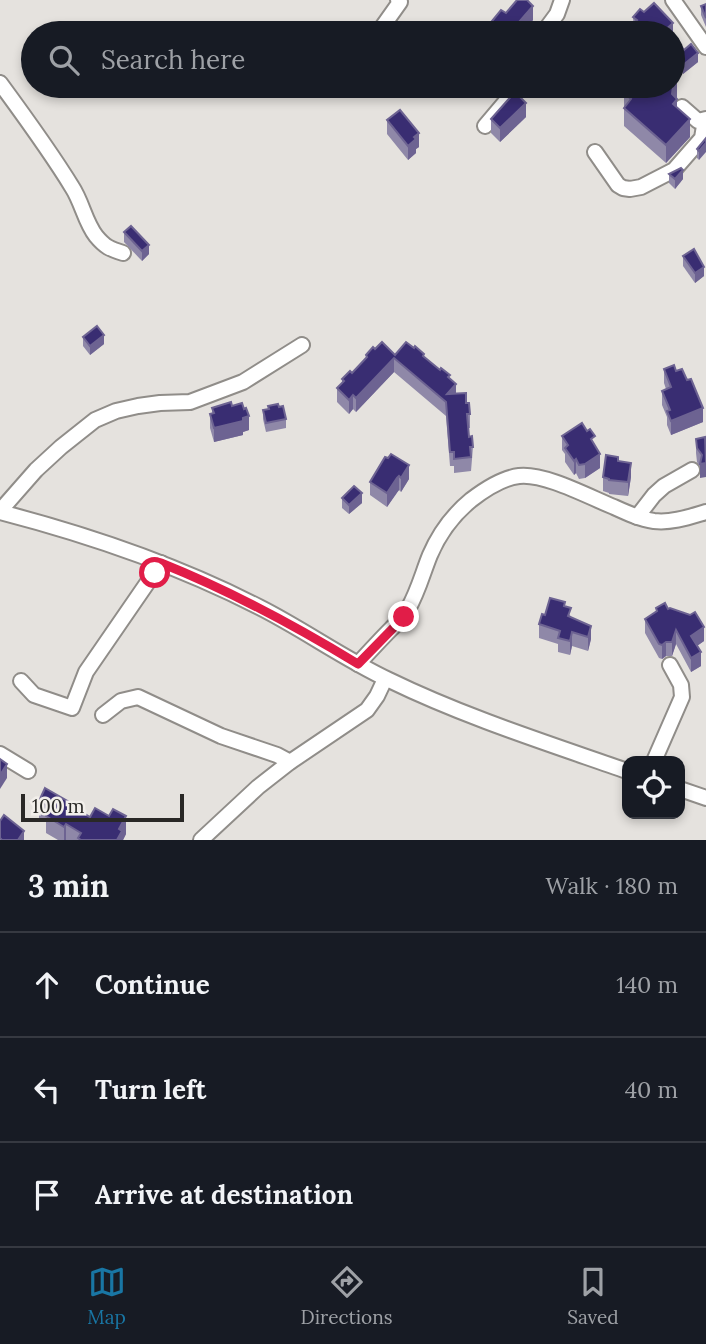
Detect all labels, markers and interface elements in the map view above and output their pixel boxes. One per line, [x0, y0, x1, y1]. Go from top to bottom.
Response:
search box [21, 21, 685, 98]
icon: search [45, 41, 83, 79]
text: Search here [101, 43, 245, 76]
route start [139, 557, 170, 588]
route end [388, 601, 419, 632]
map controls [622, 756, 685, 819]
button: locate [622, 756, 685, 819]
scale bar [21, 791, 184, 823]
text: 100 m [32, 794, 85, 818]
text: 3 min [28, 867, 109, 905]
text: Walk · 180 m [545, 871, 678, 900]
icon: ahead [28, 966, 66, 1004]
text: Continue [95, 968, 210, 1001]
text: 140 m [616, 970, 678, 999]
icon: left [28, 1071, 66, 1109]
text: Turn left [95, 1073, 206, 1106]
text: 40 m [625, 1075, 678, 1104]
icon: arrive [28, 1176, 66, 1214]
text: Arrive at destination [95, 1178, 353, 1211]
tab: Map [87, 1263, 126, 1329]
tab: Directions [301, 1263, 393, 1329]
tab: Saved [567, 1263, 619, 1329]

